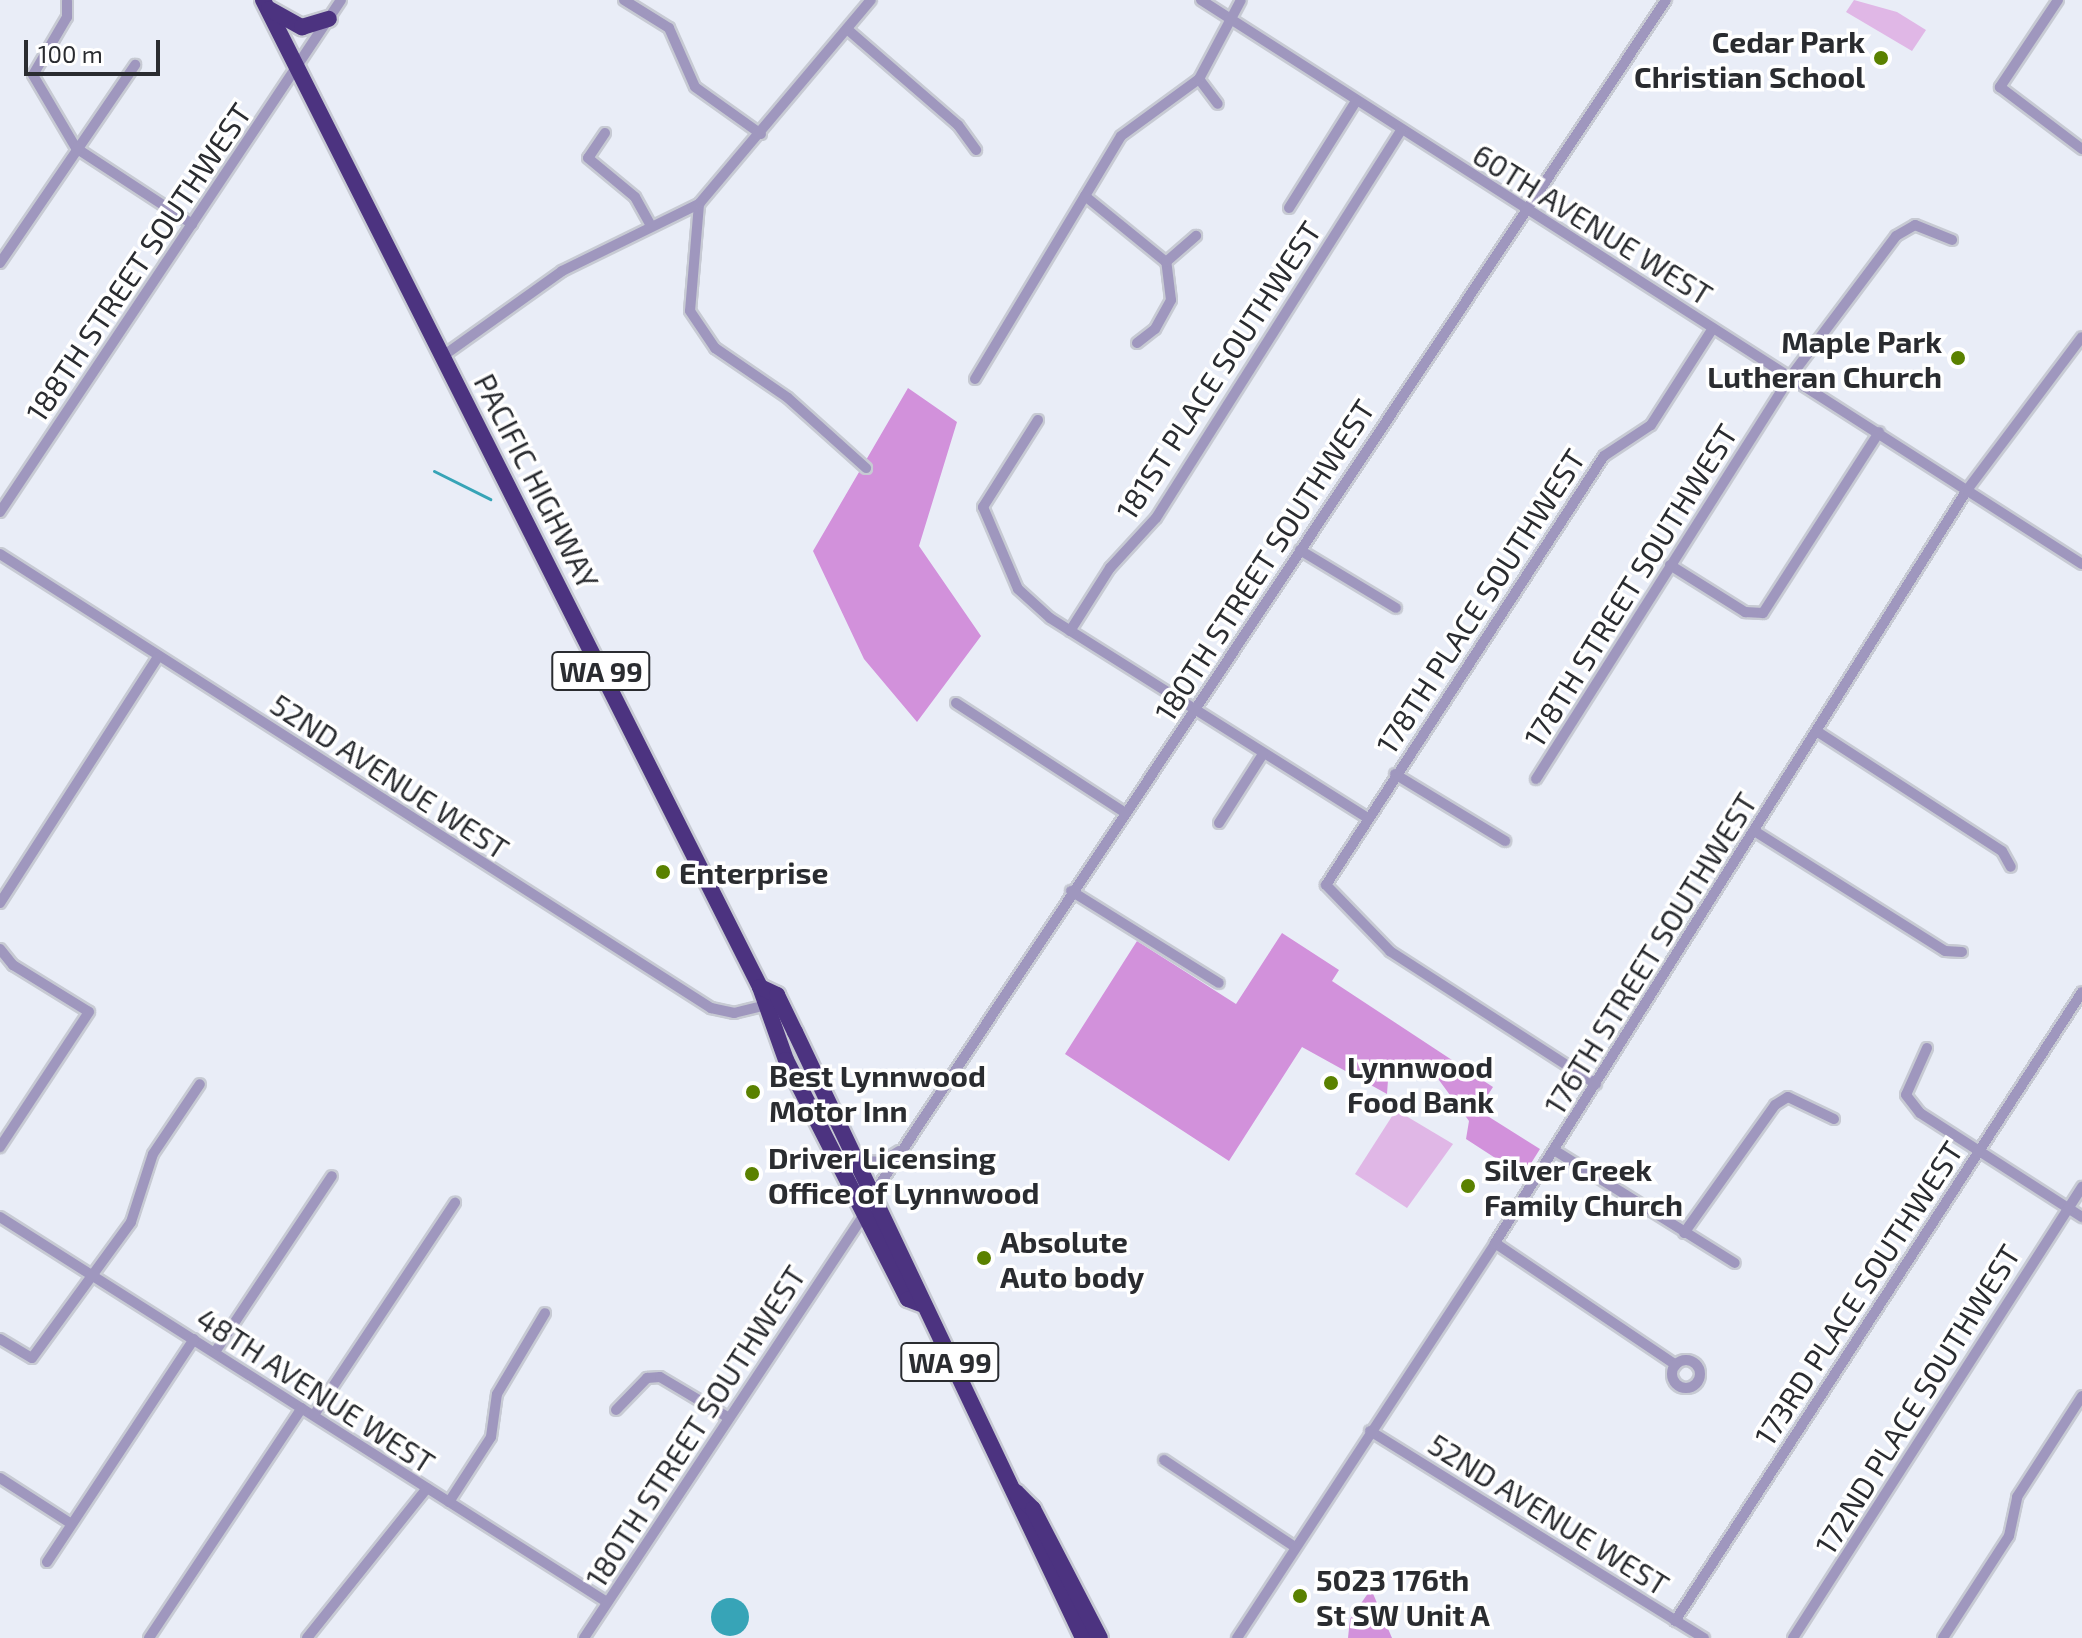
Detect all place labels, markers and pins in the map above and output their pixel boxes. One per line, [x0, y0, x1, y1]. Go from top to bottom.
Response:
place label: Cedar Park Christian School [1634, 23, 1865, 94]
marker: Cedar Park Christian School [1872, 49, 1890, 67]
place label: Maple Park Lutheran Church [1707, 323, 1942, 394]
marker: Maple Park Lutheran Church [1949, 349, 1967, 367]
place label: Enterprise [679, 854, 828, 890]
marker: Enterprise [654, 863, 672, 881]
place label: Lynnwood Food Bank [1347, 1048, 1494, 1118]
place label: Best Lynnwood Motor Inn [769, 1057, 986, 1128]
marker: Lynnwood Food Bank [1322, 1074, 1340, 1092]
marker: Best Lynnwood Motor Inn [744, 1083, 762, 1101]
place label: Driver Licensing Office of Lynnwood [768, 1139, 1040, 1210]
place label: Silver Creek Family Church [1484, 1151, 1684, 1222]
marker: Driver Licensing Office of Lynnwood [743, 1165, 761, 1183]
marker: Silver Creek Family Church [1459, 1177, 1477, 1195]
place label: Absolute Auto body [1000, 1223, 1144, 1294]
marker: Absolute Auto body [975, 1249, 993, 1267]
place label: 5023 176th St SW Unit A [1316, 1561, 1491, 1632]
marker: 5023 176th St SW Unit A [1291, 1587, 1309, 1605]

